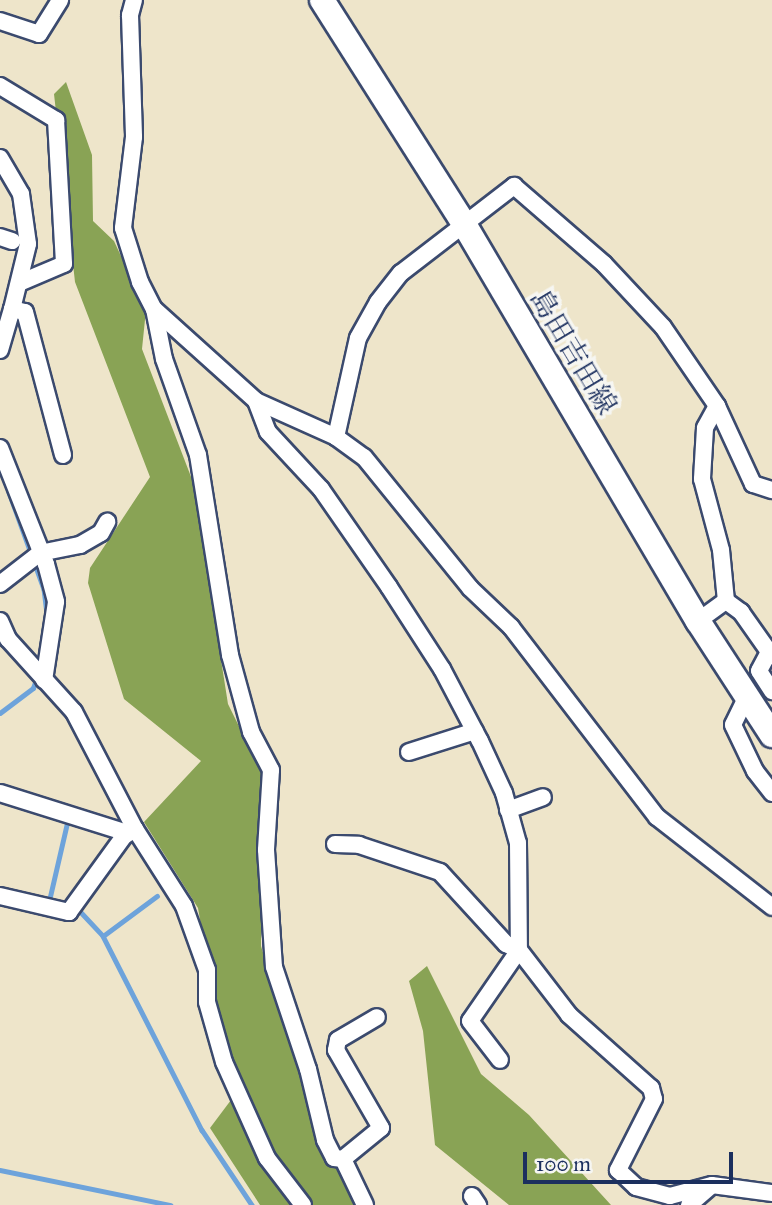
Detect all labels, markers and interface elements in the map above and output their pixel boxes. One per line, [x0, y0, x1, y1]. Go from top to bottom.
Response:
street label: 島田吉田線 [523, 283, 623, 421]
scale bar [527, 1138, 737, 1182]
text: 100 m [536, 1151, 591, 1177]

